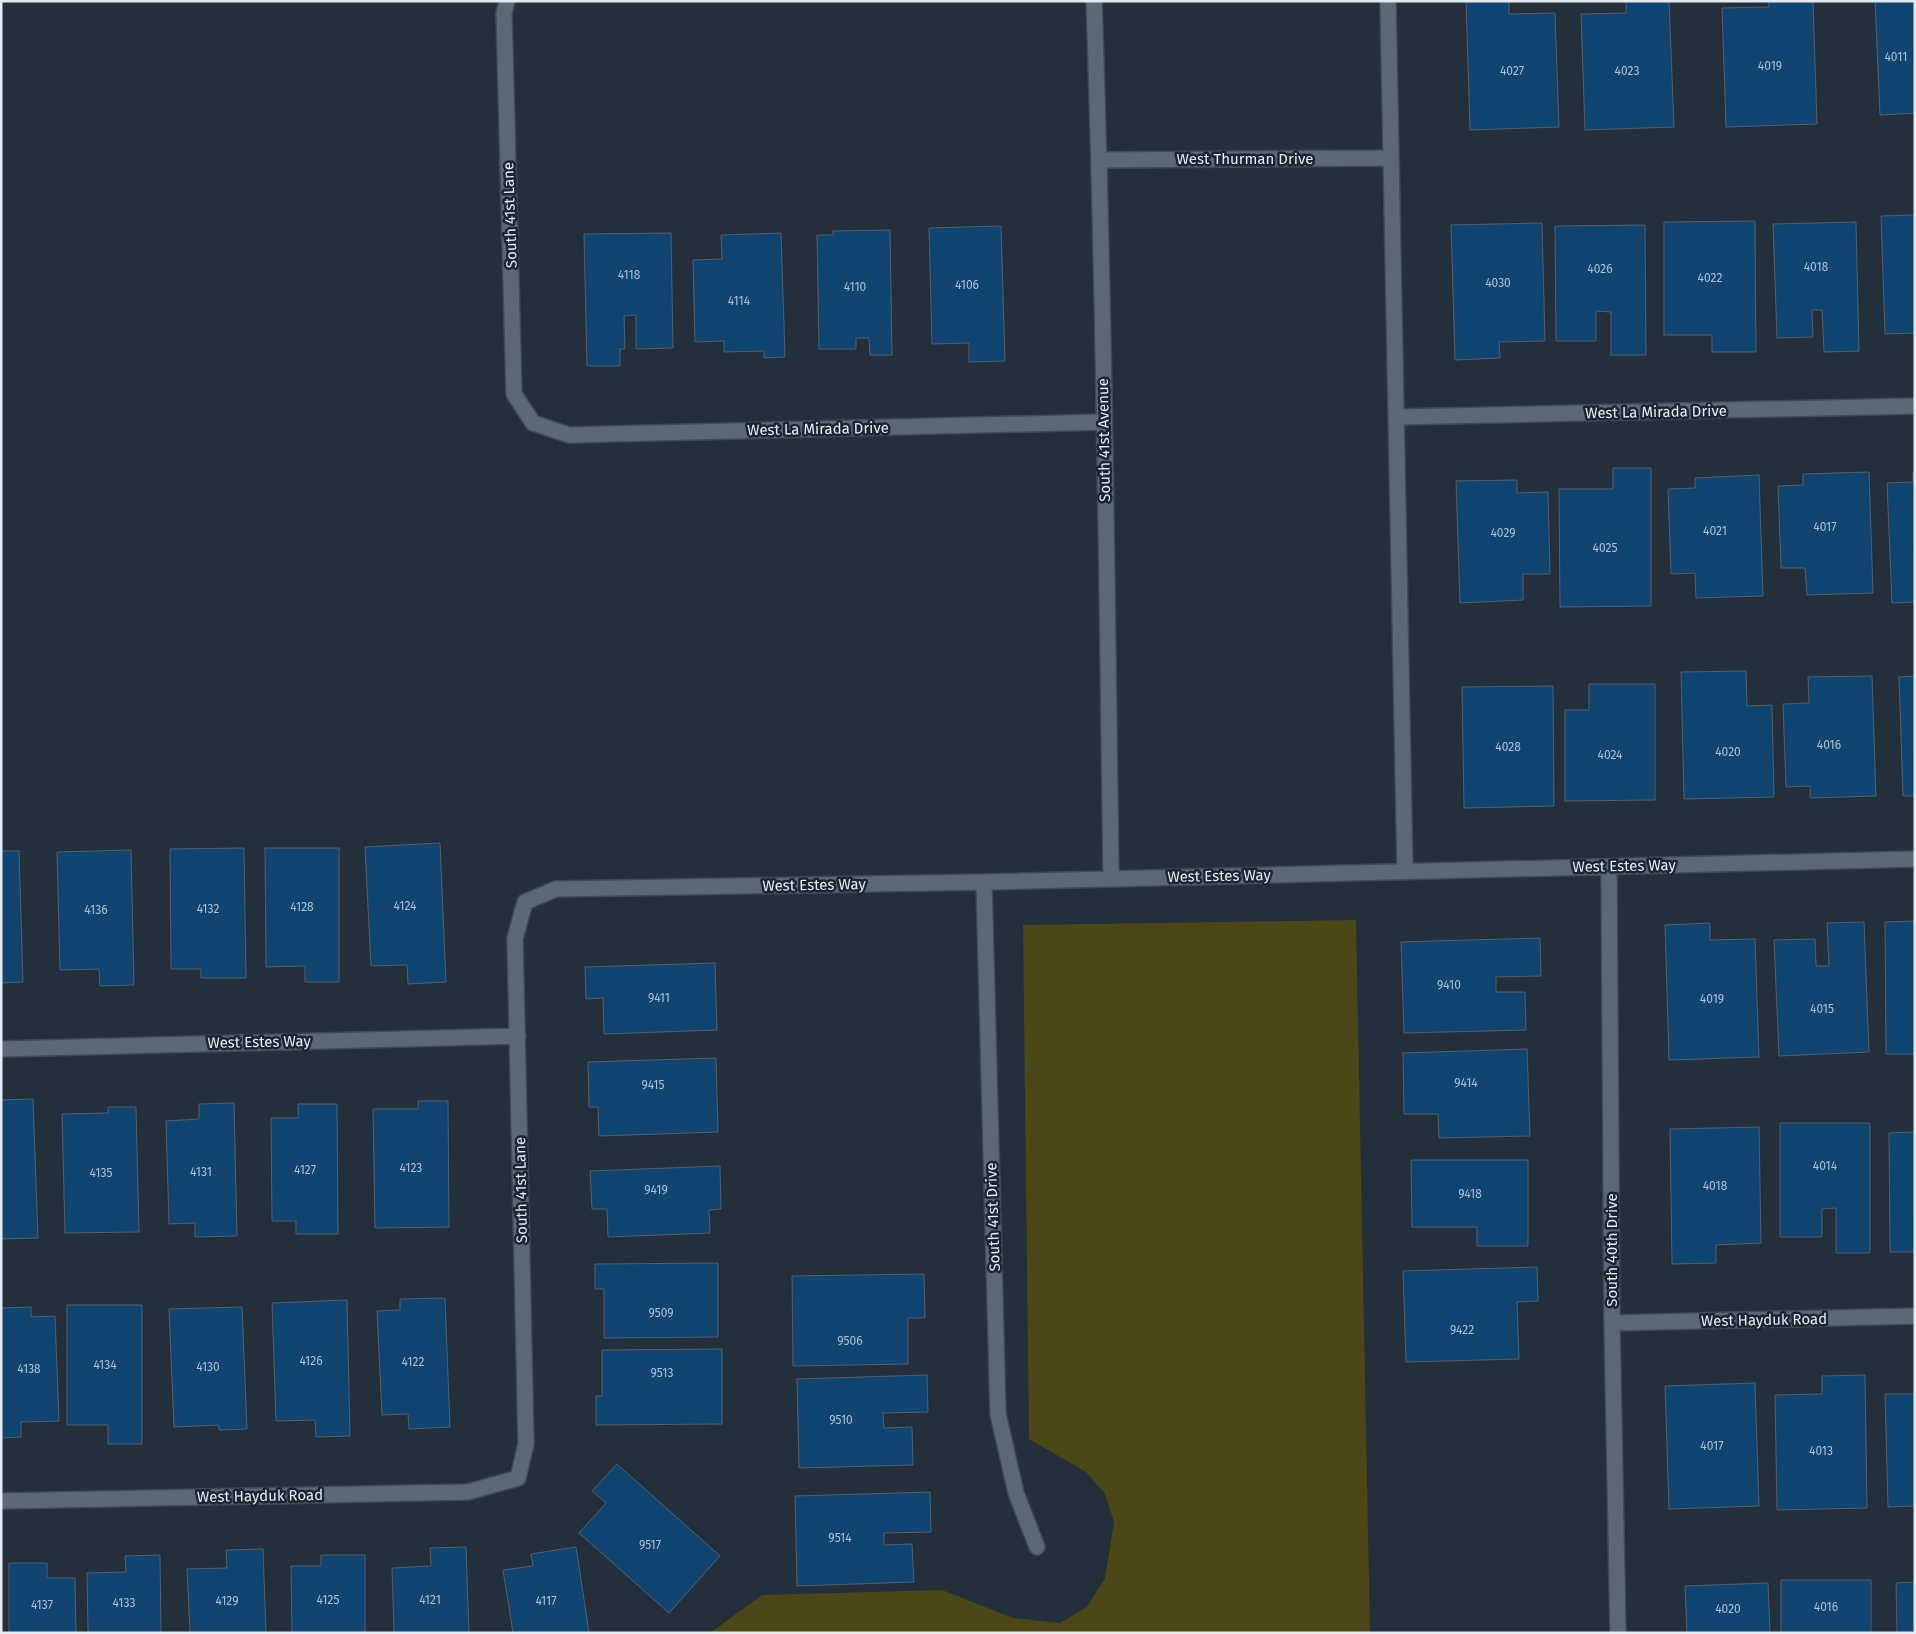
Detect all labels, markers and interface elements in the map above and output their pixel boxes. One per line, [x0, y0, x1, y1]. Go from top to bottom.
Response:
house number: 4011 [1884, 50, 1908, 64]
house number: 4019 [1758, 59, 1782, 73]
house number: 4027 [1500, 64, 1524, 78]
house number: 4023 [1615, 64, 1639, 78]
street label: West Thurman Drive [1177, 150, 1313, 168]
street label: South 41st Lane [499, 162, 521, 268]
house number: 4018 [1804, 260, 1829, 274]
house number: 4026 [1587, 262, 1613, 276]
house number: 4118 [618, 268, 641, 282]
house number: 4022 [1698, 271, 1722, 285]
house number: 4030 [1485, 276, 1511, 290]
house number: 4106 [955, 278, 979, 292]
house number: 4110 [844, 280, 867, 294]
house number: 4114 [728, 294, 751, 308]
street label: South 41st Avenue [1094, 378, 1114, 502]
street label: West La Mirada Drive [1585, 402, 1727, 422]
street label: West La Mirada Drive [747, 419, 889, 439]
house number: 4017 [1813, 520, 1837, 534]
house number: 4021 [1703, 524, 1727, 538]
house number: 4029 [1490, 526, 1516, 540]
house number: 4025 [1593, 541, 1617, 555]
house number: 4016 [1817, 738, 1841, 752]
house number: 4028 [1495, 740, 1521, 754]
house number: 4020 [1715, 745, 1741, 759]
house number: 4024 [1598, 748, 1623, 762]
street label: West Estes Way [1572, 856, 1676, 876]
street label: West Estes Way [1167, 866, 1271, 886]
street label: West Estes Way [762, 875, 866, 895]
house number: 4124 [394, 899, 417, 913]
house number: 4128 [290, 900, 314, 914]
house number: 4132 [197, 902, 219, 916]
house number: 4136 [84, 903, 108, 917]
house number: 9410 [1437, 978, 1461, 992]
house number: 9411 [648, 991, 670, 1005]
house number: 4019 [1700, 992, 1724, 1006]
house number: 4015 [1810, 1002, 1834, 1016]
street label: West Estes Way [207, 1032, 311, 1052]
house number: 9414 [1454, 1076, 1478, 1090]
house number: 9415 [641, 1078, 665, 1092]
street label: South 41st Lane [511, 1137, 531, 1243]
house number: 4014 [1813, 1159, 1838, 1173]
house number: 4123 [400, 1161, 422, 1175]
street label: South 41st Drive [982, 1162, 1004, 1272]
house number: 4127 [294, 1163, 316, 1177]
house number: 4131 [190, 1165, 212, 1179]
house number: 4135 [90, 1166, 112, 1180]
house number: 4018 [1703, 1179, 1728, 1193]
house number: 9419 [644, 1183, 668, 1197]
house number: 9418 [1458, 1187, 1482, 1201]
street label: South 40th Drive [1603, 1193, 1621, 1307]
house number: 9509 [648, 1306, 674, 1320]
street label: West Hayduk Road [1701, 1310, 1827, 1330]
house number: 9422 [1450, 1323, 1474, 1337]
house number: 9506 [837, 1334, 863, 1348]
house number: 4126 [299, 1354, 323, 1368]
house number: 4122 [402, 1355, 424, 1369]
house number: 4134 [93, 1358, 117, 1372]
house number: 4130 [196, 1360, 220, 1374]
house number: 4138 [17, 1362, 41, 1376]
house number: 9513 [651, 1366, 673, 1380]
house number: 9510 [829, 1413, 853, 1427]
house number: 4017 [1700, 1439, 1724, 1453]
house number: 4013 [1809, 1444, 1833, 1458]
street label: West Hayduk Road [197, 1486, 323, 1506]
house number: 9514 [828, 1531, 852, 1545]
house number: 9517 [639, 1538, 661, 1552]
house number: 4125 [317, 1593, 339, 1607]
house number: 4121 [419, 1593, 441, 1607]
house number: 4129 [215, 1594, 239, 1608]
house number: 4117 [535, 1594, 557, 1608]
house number: 4133 [113, 1596, 135, 1610]
house number: 4137 [31, 1598, 53, 1612]
house number: 4016 [1814, 1600, 1838, 1614]
house number: 4020 [1715, 1602, 1741, 1616]

